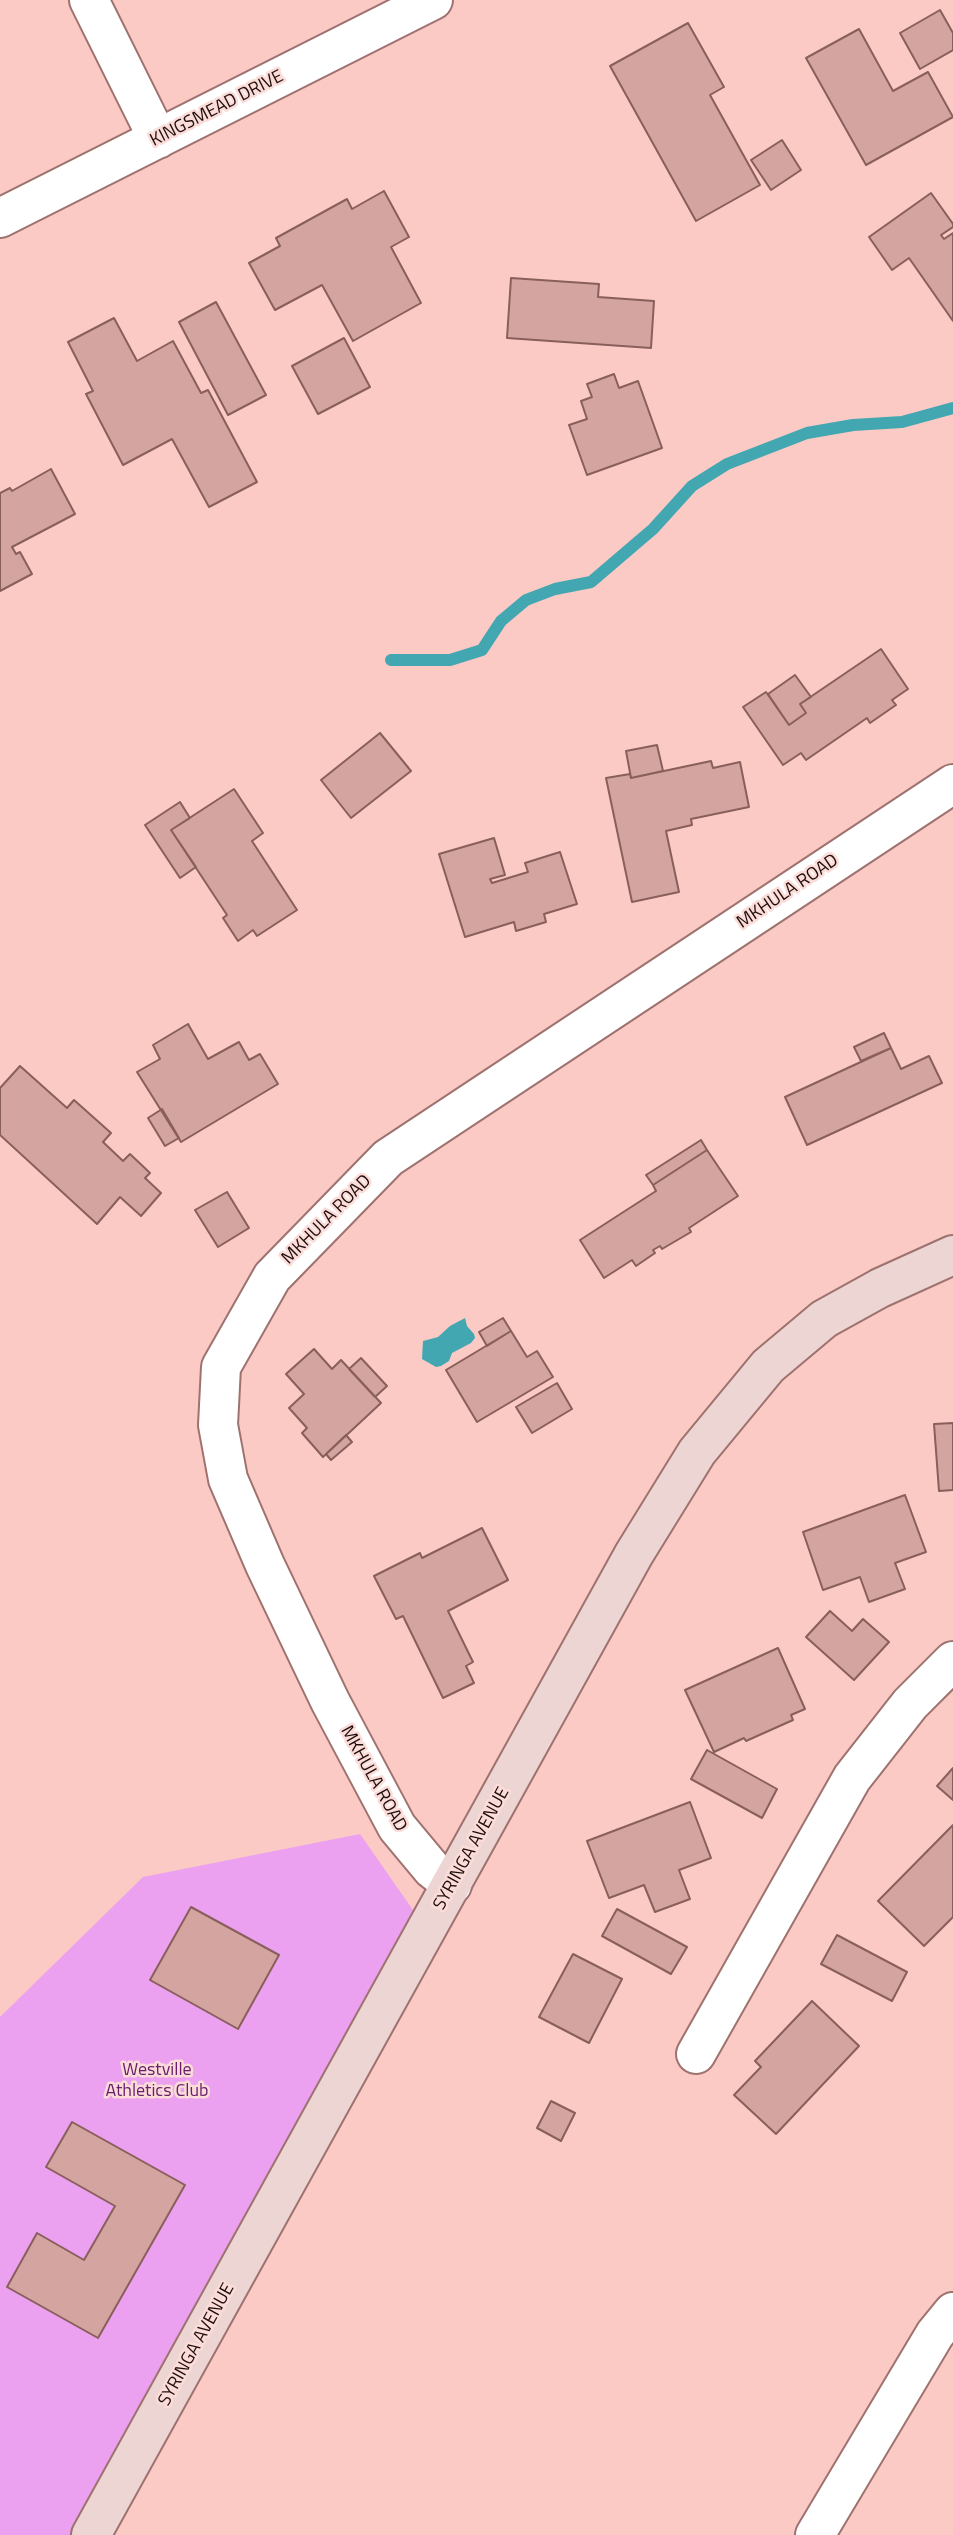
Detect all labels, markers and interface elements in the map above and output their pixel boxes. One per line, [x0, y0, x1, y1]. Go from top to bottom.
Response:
street label: KINGSMEAD DRIVE [147, 66, 287, 152]
street label: MKHULA ROAD [733, 850, 843, 934]
street label: MKHULA ROAD [278, 1171, 376, 1269]
street label: MKHULA ROAD [335, 1722, 411, 1836]
street label: SYRINGA AVENUE [429, 1784, 515, 1914]
park label: Westville Athletics Club [105, 2060, 209, 2102]
street label: SYRINGA AVENUE [154, 2280, 240, 2410]

